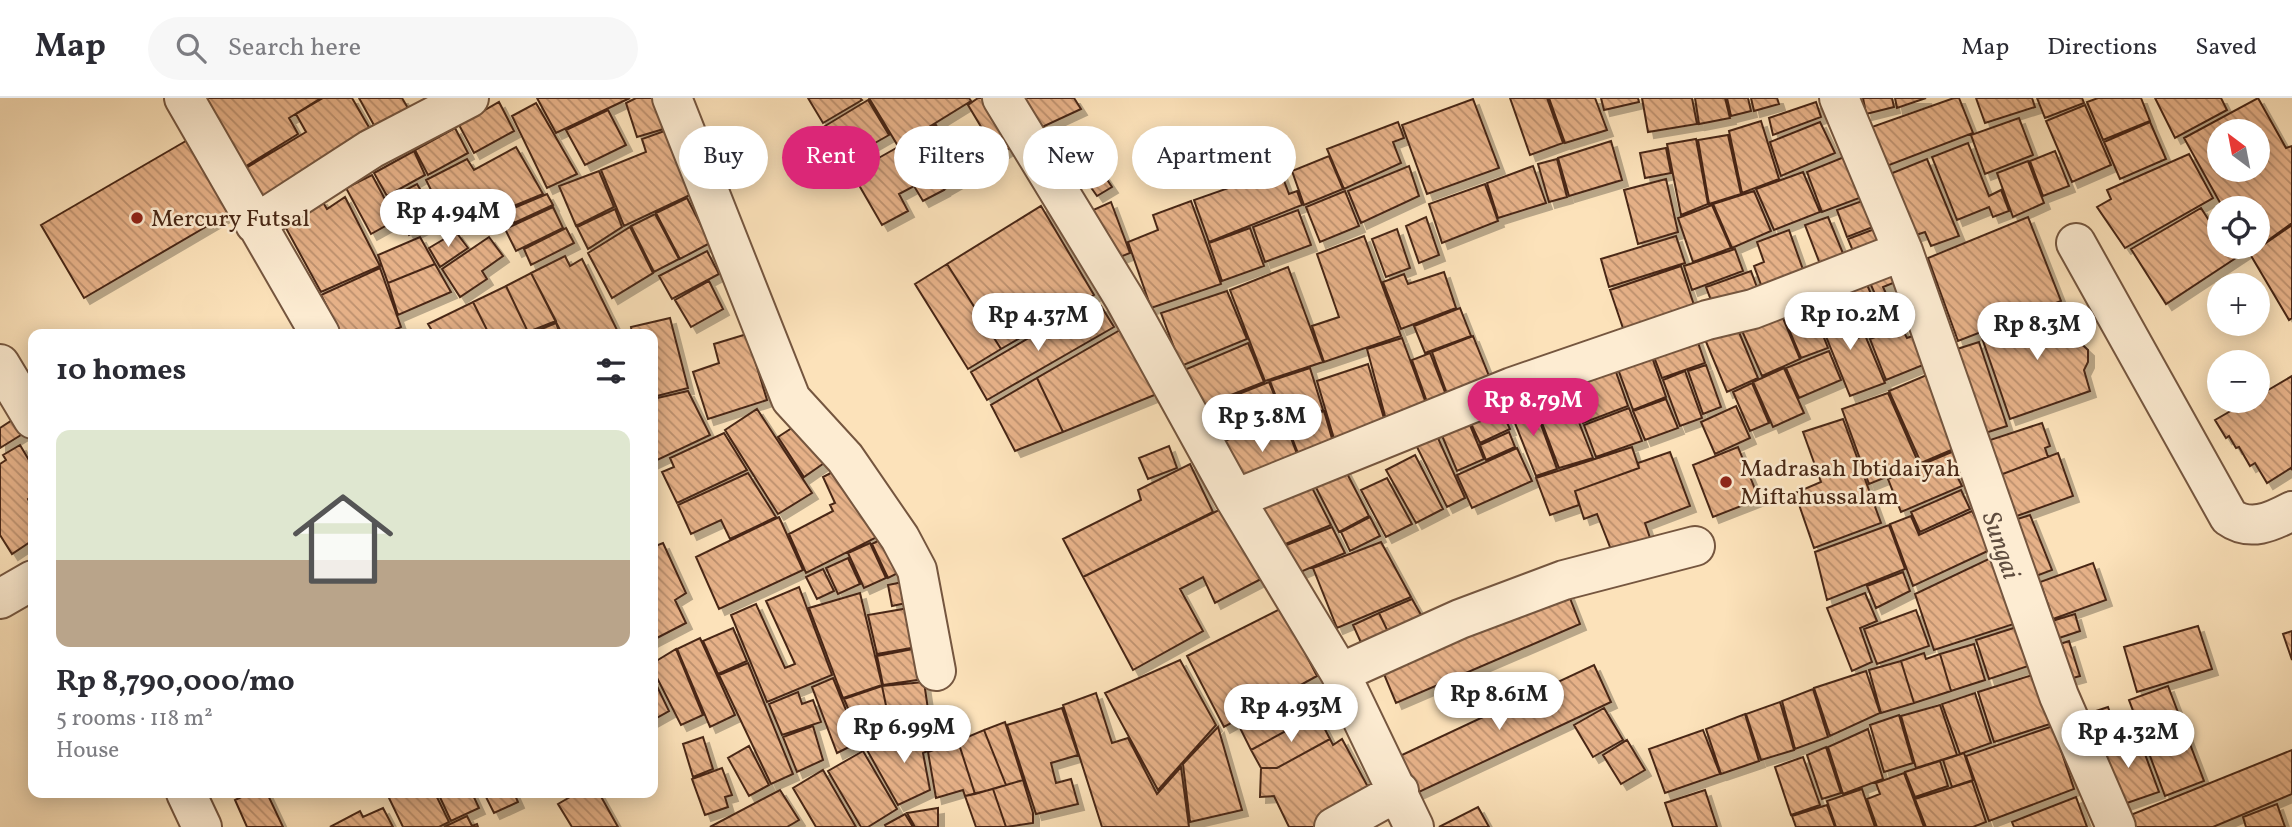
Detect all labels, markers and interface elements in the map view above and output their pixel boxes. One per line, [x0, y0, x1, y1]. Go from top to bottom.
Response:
search box [148, 17, 638, 80]
text: Map [35, 25, 106, 71]
icon: search [172, 29, 210, 67]
text: Search here [228, 30, 361, 66]
text: Map [1961, 31, 2009, 65]
text: Directions [2047, 31, 2157, 65]
text: Saved [2195, 31, 2257, 65]
north arrow [2207, 119, 2270, 182]
map controls [2207, 119, 2270, 413]
chip: Buy [679, 126, 768, 189]
chip: Rent [782, 126, 880, 189]
chip: Filters [894, 126, 1009, 189]
chip: New [1023, 126, 1118, 189]
chip: Apartment [1132, 126, 1296, 189]
pin: Rp 4.94M [376, 190, 520, 249]
text: Rp 4.94M [396, 196, 500, 228]
button: locate [2207, 196, 2270, 259]
place label: Mercury Futsal [151, 203, 310, 237]
marker: Mercury Futsal [129, 210, 145, 226]
button: + [2207, 273, 2270, 336]
pin: Rp 10.2M [1778, 292, 1922, 352]
pin: Rp 4.37M [966, 294, 1110, 353]
text: Rp 10.2M [1800, 299, 1900, 331]
text: Rp 4.37M [988, 300, 1088, 332]
pin: Rp 8.3M [1972, 302, 2102, 362]
text: Rp 8.3M [1993, 309, 2081, 341]
text: 10 homes [56, 350, 186, 392]
button: − [2207, 350, 2270, 413]
icon: filters [592, 352, 630, 390]
pin: Rp 8.79M [1461, 378, 1605, 438]
text: Rp 8.79M [1484, 385, 1582, 417]
pin: Rp 3.8M [1197, 394, 1327, 454]
text: Rp 3.8M [1218, 401, 1306, 433]
place label: Madrasah Ibtidaiyah Miftahussalam [1740, 453, 1960, 515]
marker: Madrasah Ibtidaiyah Miftahussalam [1718, 474, 1734, 490]
icon: home [280, 476, 406, 602]
water label: Sungai [1972, 507, 2029, 585]
text: Rp 8,790,000/mo [56, 661, 295, 703]
pin: Rp 8.61M [1427, 672, 1571, 732]
text: Rp 8.61M [1450, 679, 1548, 711]
pin: Rp 4.93M [1219, 684, 1363, 744]
text: Rp 4.93M [1240, 691, 1342, 723]
text: 5 rooms · 118 m² [56, 703, 213, 735]
pin: Rp 6.99M [832, 706, 976, 765]
pin: Rp 4.32M [2056, 710, 2200, 770]
text: Rp 6.99M [853, 712, 955, 744]
text: Rp 4.32M [2077, 717, 2179, 749]
text: House [56, 735, 119, 767]

